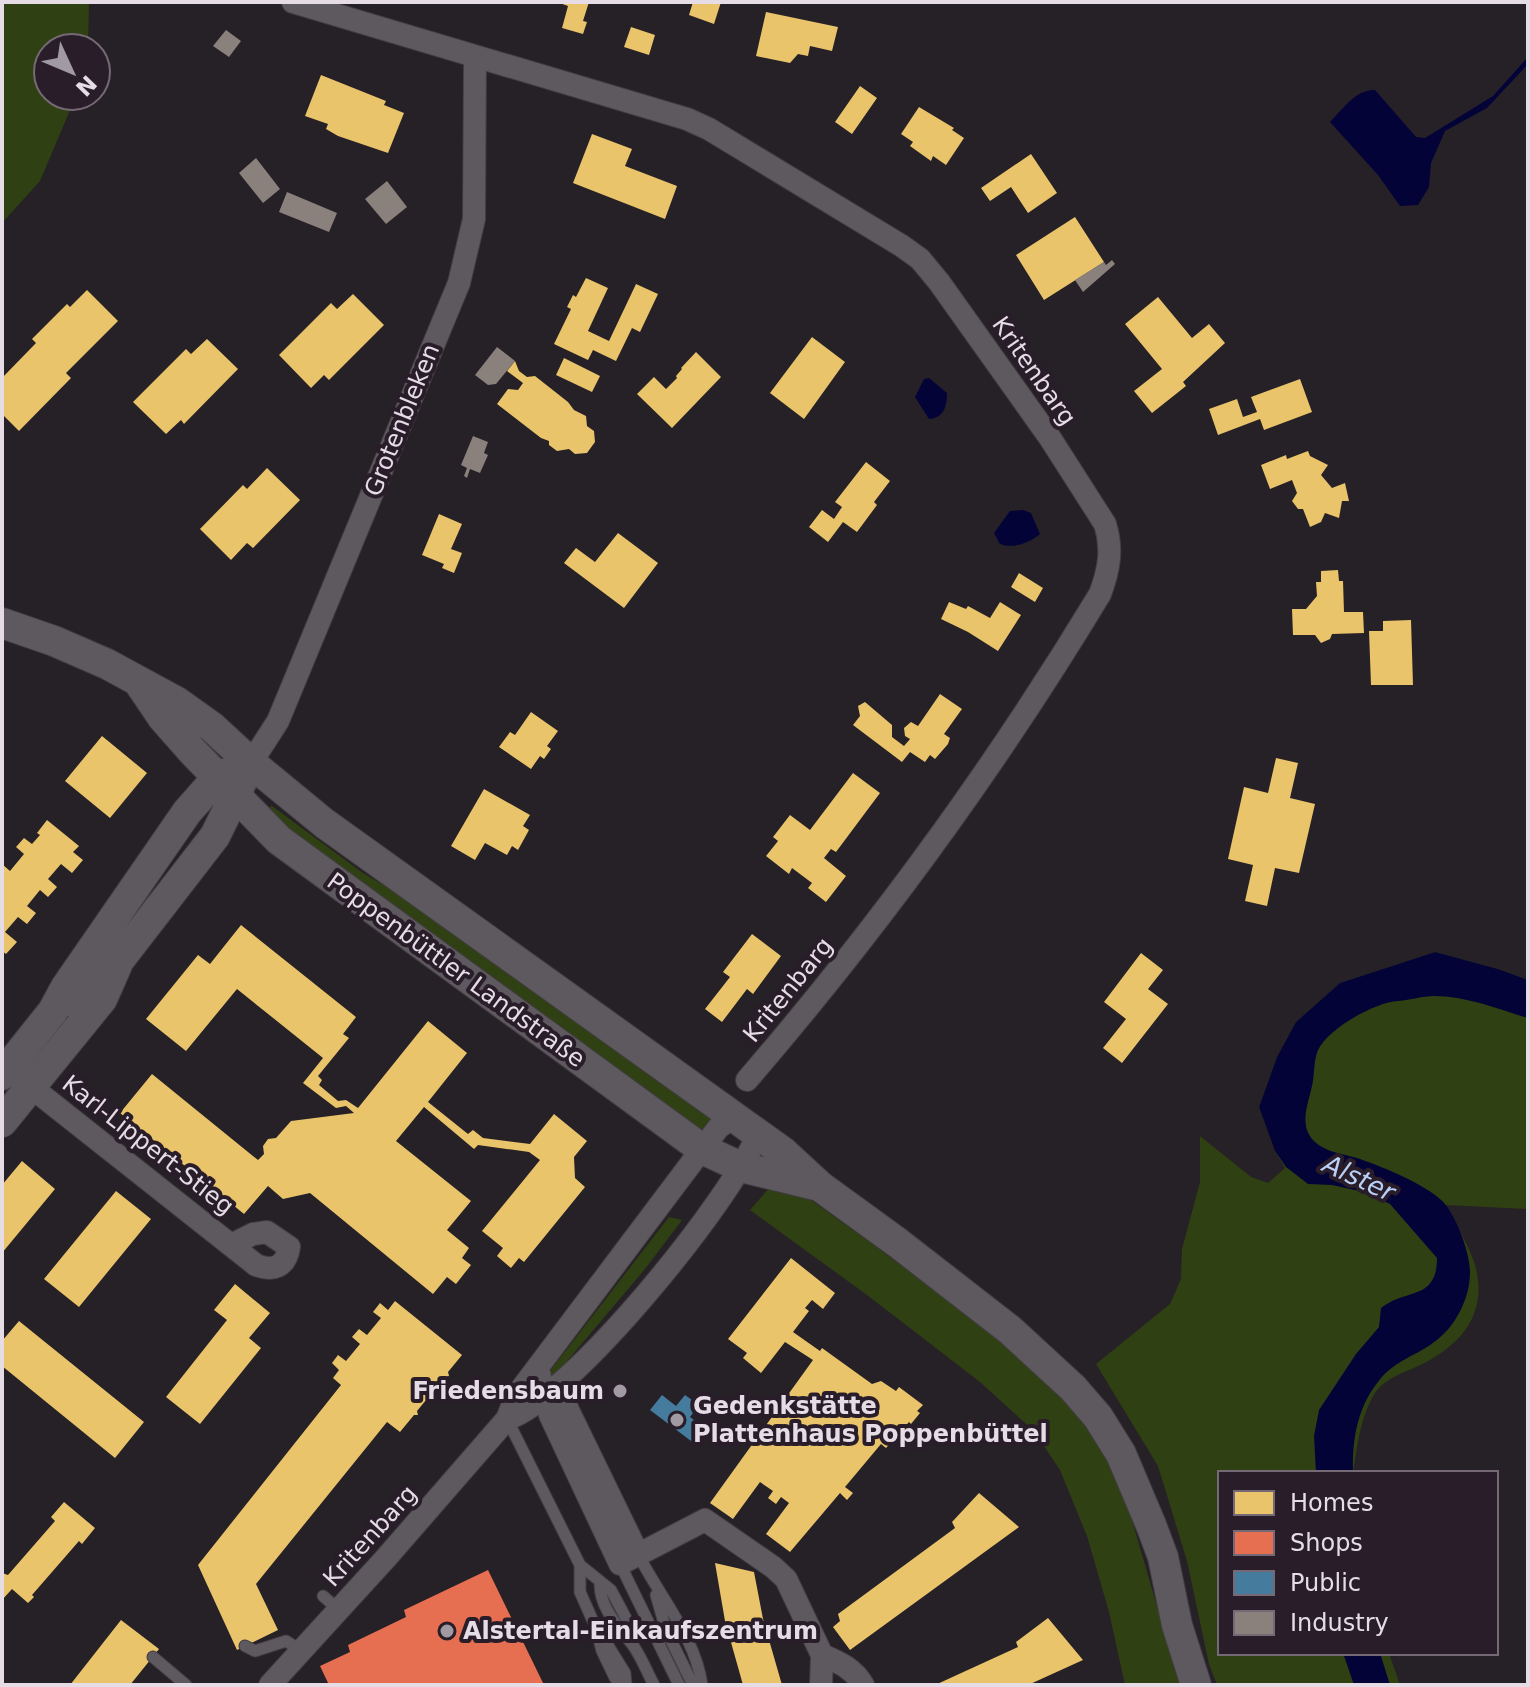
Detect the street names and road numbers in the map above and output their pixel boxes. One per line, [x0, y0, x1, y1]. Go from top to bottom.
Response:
street label: Kritenbarg [986, 311, 1082, 431]
street label: Grotenbleken [359, 340, 445, 500]
street label: Poppenbüttler Landstraße [322, 867, 590, 1073]
street label: Kritenbarg [737, 932, 839, 1048]
street label: Karl-Lippert-Stieg [57, 1069, 239, 1221]
street label: Kritenbarg [317, 1480, 423, 1592]

